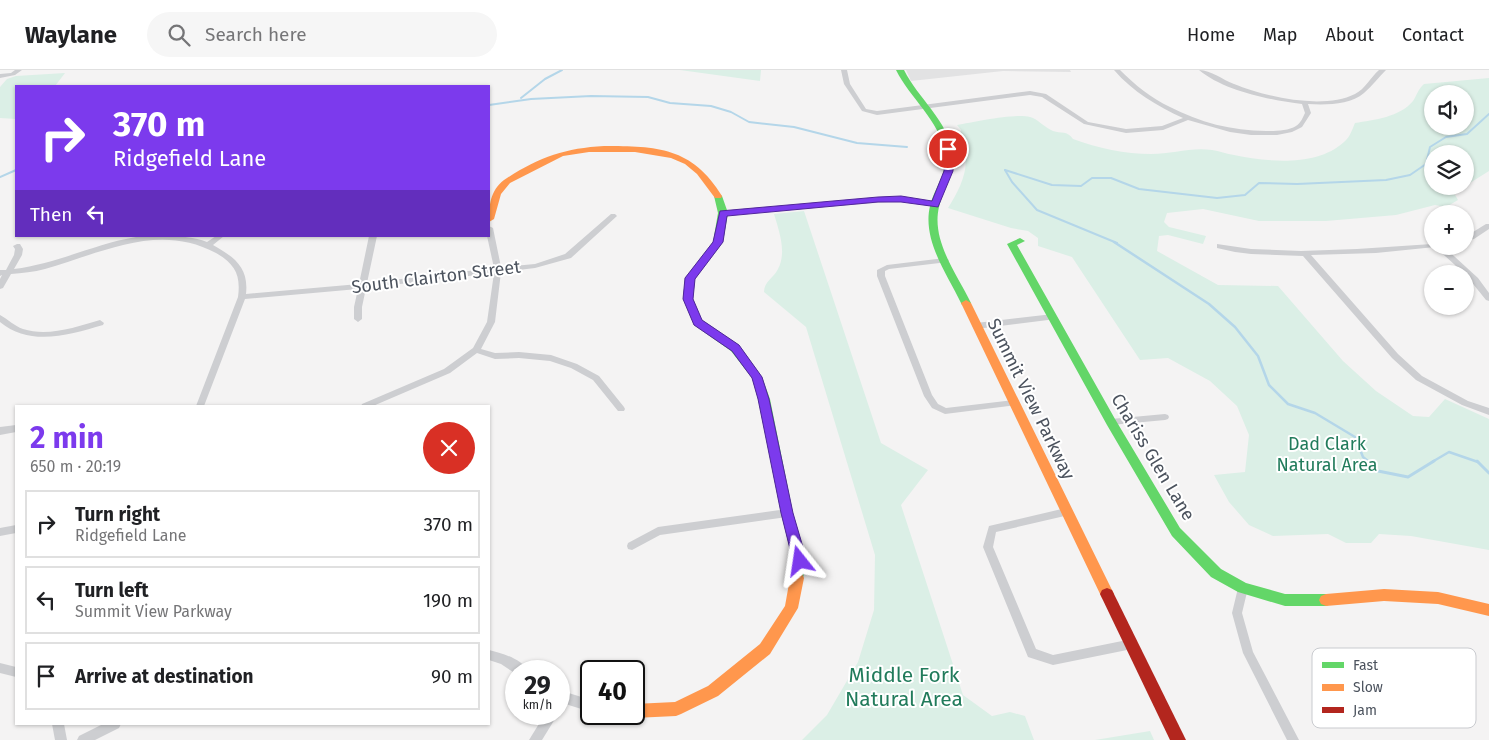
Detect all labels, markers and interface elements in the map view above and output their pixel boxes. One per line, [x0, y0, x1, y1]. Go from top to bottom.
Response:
search box [147, 12, 497, 57]
text: Waylane [25, 21, 117, 49]
icon: search [165, 21, 193, 49]
text: Search here [205, 23, 307, 46]
text: Home [1187, 24, 1235, 46]
text: Map [1263, 24, 1297, 46]
text: About [1325, 24, 1374, 46]
text: Contact [1402, 24, 1464, 46]
map controls [1424, 85, 1474, 315]
button: sound [1424, 85, 1474, 135]
text: 370 m [113, 103, 205, 145]
icon: right [30, 105, 95, 170]
pin [927, 128, 969, 170]
icon: arrive [934, 135, 962, 163]
text: Ridgefield Lane [113, 145, 266, 172]
button: layers [1424, 145, 1474, 195]
icon: left [82, 200, 110, 228]
text: Then [30, 203, 72, 226]
button: + [1424, 205, 1474, 255]
street label: South Clairton Street [350, 256, 522, 298]
button: − [1424, 265, 1474, 315]
street label: Summit View Parkway [982, 315, 1080, 483]
street label: Chariss Glen Lane [1106, 389, 1200, 525]
text: 2 min [30, 420, 104, 456]
button: close [423, 422, 475, 474]
park label: Dad Clark Natural Area [1276, 433, 1378, 476]
text: 650 m · 20:19 [30, 457, 121, 476]
text: Turn right [75, 503, 160, 526]
icon: right [32, 510, 60, 538]
text: 370 m [423, 513, 473, 536]
text: Ridgefield Lane [75, 526, 187, 545]
position arrow [773, 534, 825, 586]
text: Turn left [75, 579, 149, 602]
icon: left [32, 586, 60, 614]
text: 190 m [423, 589, 473, 612]
text: Summit View Parkway [75, 602, 232, 621]
legend [1312, 648, 1476, 728]
text: Fast [1353, 657, 1379, 674]
speed limit sign: 40 [580, 660, 645, 725]
icon: arrive [32, 662, 60, 690]
park label: Middle Fork Natural Area [845, 662, 963, 712]
text: Arrive at destination [75, 665, 254, 688]
text: 90 m [431, 665, 473, 688]
text: 29 [524, 671, 551, 701]
text: Slow [1353, 679, 1383, 696]
text: km/h [523, 698, 552, 712]
text: Jam [1353, 702, 1377, 719]

